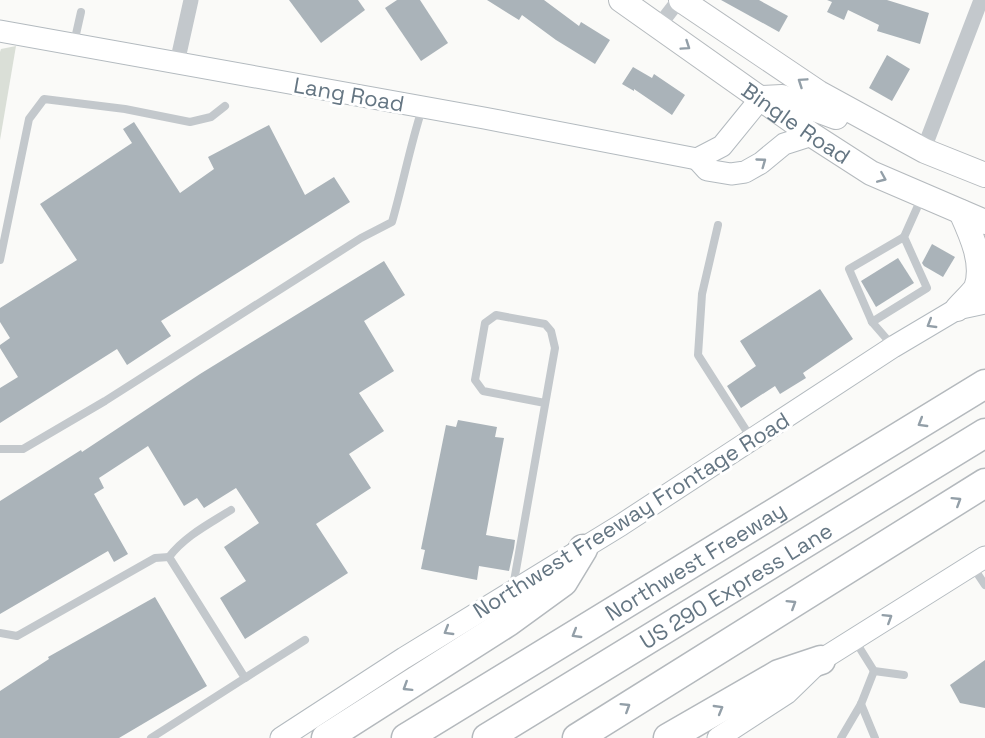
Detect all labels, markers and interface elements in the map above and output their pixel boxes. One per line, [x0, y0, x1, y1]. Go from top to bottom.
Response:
one-way arrow [679, 39, 690, 50]
street label: Lang Road [291, 70, 407, 118]
street label: Bingle Road [736, 76, 856, 170]
one-way arrow [798, 78, 809, 89]
one-way arrow [756, 158, 767, 169]
one-way arrow [876, 171, 887, 183]
one-way arrow [927, 317, 937, 329]
street label: Northwest Freeway Frontage Road [468, 406, 794, 624]
one-way arrow [918, 416, 928, 427]
one-way arrow [951, 496, 961, 508]
street label: Northwest Freeway [600, 497, 790, 625]
street label: US 290 Express Lane [635, 516, 838, 655]
one-way arrow [786, 599, 796, 611]
one-way arrow [881, 614, 892, 625]
one-way arrow [444, 624, 454, 636]
one-way arrow [572, 627, 582, 638]
one-way arrow [403, 679, 413, 691]
one-way arrow [619, 703, 630, 714]
one-way arrow [712, 705, 723, 716]

